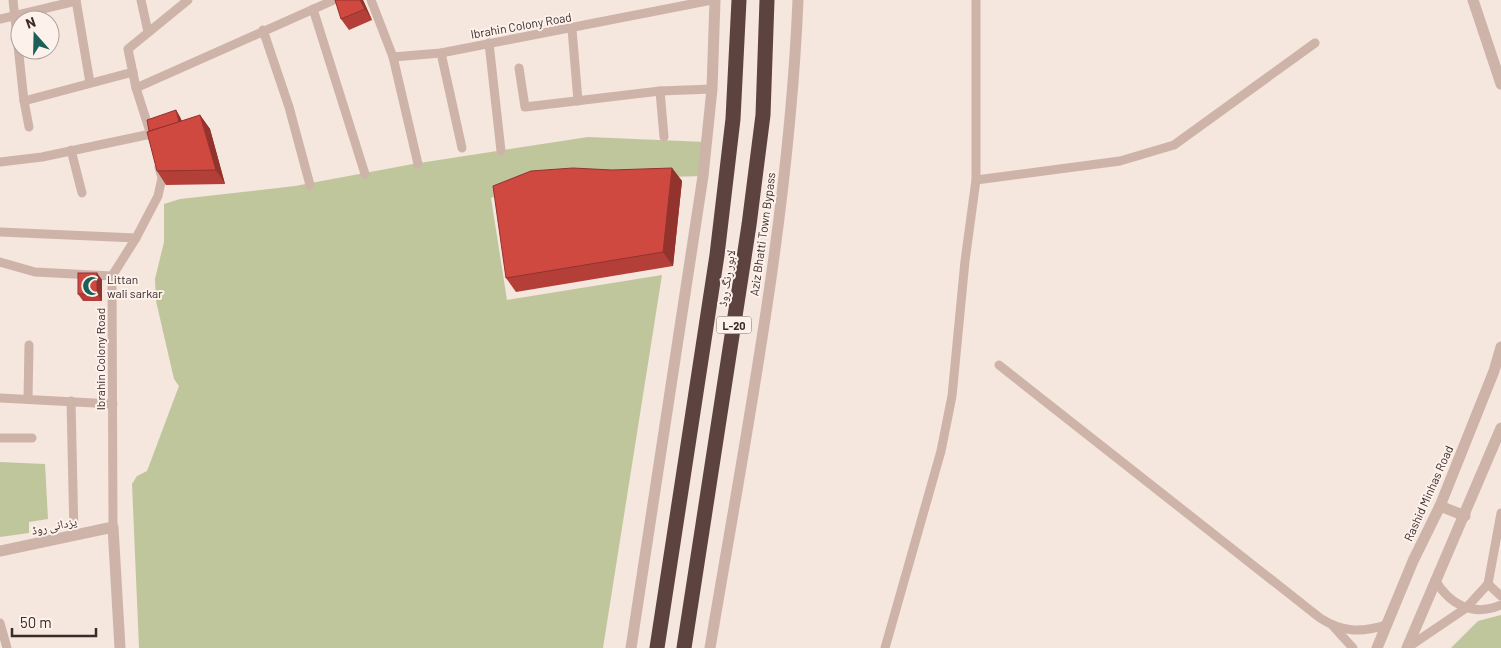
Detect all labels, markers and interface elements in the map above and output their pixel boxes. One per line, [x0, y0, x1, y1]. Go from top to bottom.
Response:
street label: Ibrahin Colony Road [469, 9, 573, 41]
north arrow [10, 10, 60, 60]
text: N [23, 13, 38, 32]
street label: Aziz Bhatti Town Bypass [746, 171, 778, 297]
street label: لاہور رنگ روڈ [715, 249, 738, 307]
place label: Littan wali sarkar [107, 272, 163, 300]
mosque icon: Littan wali sarkar [81, 275, 103, 297]
street label: Ibrahin Colony Road [93, 308, 107, 410]
road number: L-20 [716, 316, 752, 334]
street label: Rashid Minhas Road [1401, 443, 1455, 543]
street label: یزدانی روڈ [30, 513, 78, 538]
scale bar [12, 606, 96, 638]
text: 50 m [20, 613, 52, 631]

